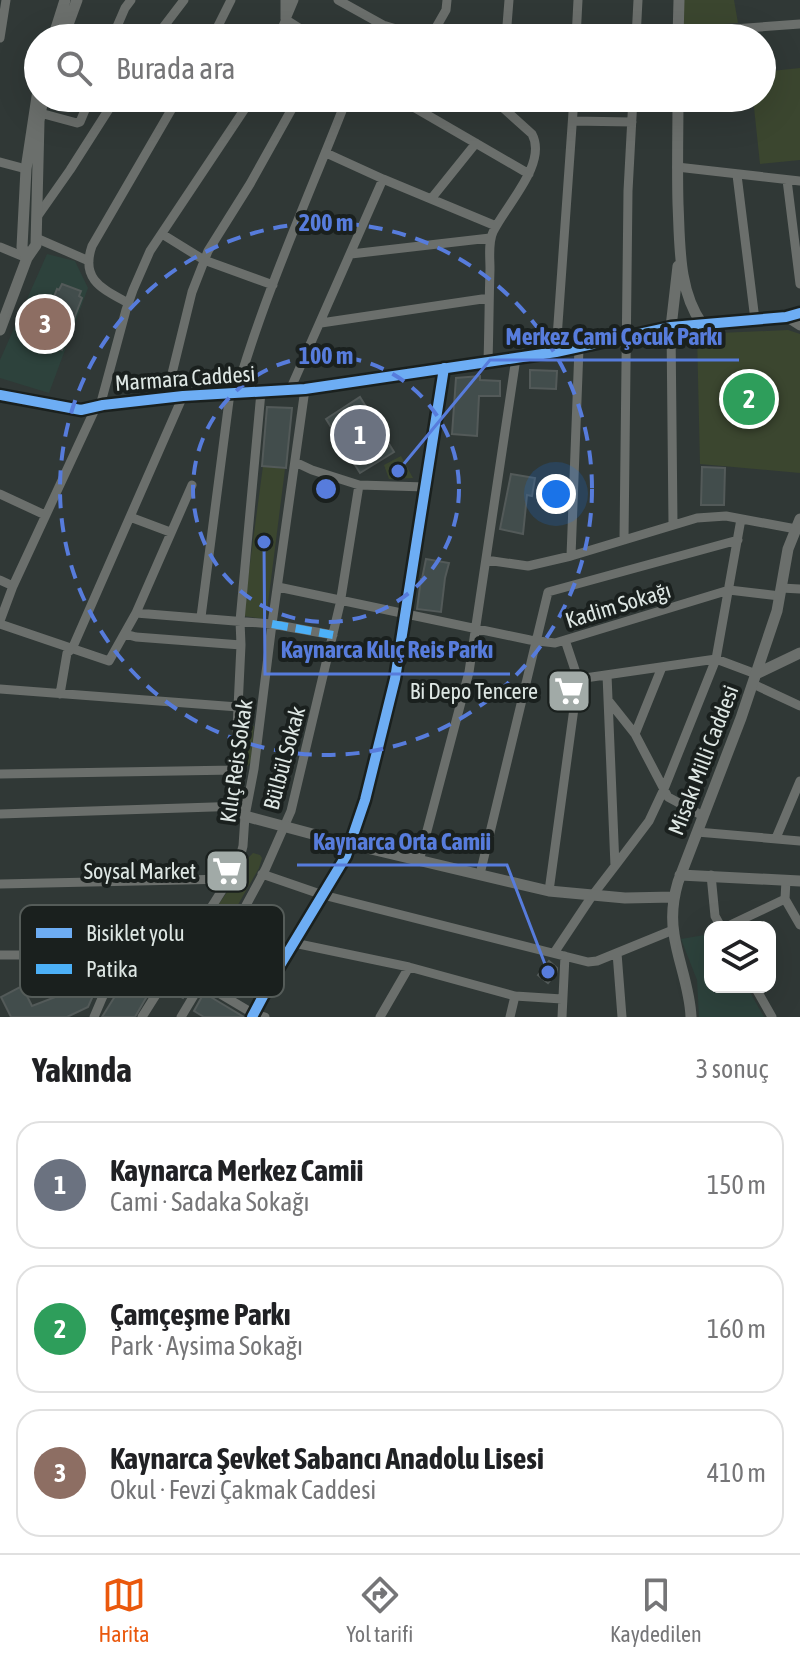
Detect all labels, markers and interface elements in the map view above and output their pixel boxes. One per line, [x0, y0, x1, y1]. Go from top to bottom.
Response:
search box [24, 24, 776, 112]
icon: search [52, 46, 96, 90]
text: Burada ara [116, 51, 235, 85]
text: 200 m [299, 209, 353, 236]
pin: 3 [19, 294, 71, 354]
callout: Merkez Cami Çocuk Parkı [490, 312, 739, 360]
text: Merkez Cami Çocuk Parkı [506, 323, 722, 350]
text: 100 m [299, 342, 353, 369]
street label: Marmara Caddesi [114, 360, 256, 396]
pin: 2 [723, 369, 775, 429]
pin: 1 [334, 405, 386, 465]
your location [536, 474, 576, 514]
centre of rings [312, 475, 340, 503]
street label: Kadim Sokağı [562, 577, 674, 633]
callout: Kaynarca Kılıç Reis Parkı [265, 626, 510, 674]
text: Kaynarca Kılıç Reis Parkı [281, 636, 493, 663]
supermarket icon: Bi Depo Tencere [545, 667, 593, 715]
place label: Bi Depo Tencere [410, 678, 538, 704]
street label: Misakı Milli Caddesi [663, 681, 743, 839]
street label: Kılıç Reis Sokak [215, 698, 258, 824]
street label: Bülbül Sokak [258, 703, 310, 813]
callout: Kaynarca Orta Camii [297, 817, 507, 865]
text: Kaynarca Orta Camii [313, 828, 491, 855]
supermarket icon: Soysal Market [203, 847, 251, 895]
place label: Soysal Market [84, 858, 196, 884]
legend [20, 905, 284, 997]
text: Bisiklet yolu [86, 920, 185, 946]
map controls [704, 921, 776, 993]
button: layers [704, 921, 776, 993]
text: Patika [86, 956, 138, 982]
text: Yakında [32, 1050, 132, 1089]
text: 3 sonuç [696, 1054, 768, 1084]
text: Kaynarca Merkez Camii [110, 1153, 363, 1187]
text: 1 [54, 1170, 66, 1200]
text: 150 m [707, 1170, 766, 1200]
text: Cami · Sadaka Sokağı [110, 1187, 310, 1217]
text: Çamçeşme Parkı [110, 1297, 291, 1331]
text: 2 [54, 1314, 66, 1344]
text: 160 m [707, 1314, 766, 1344]
text: Park · Aysima Sokağı [110, 1331, 303, 1361]
text: Kaynarca Şevket Sabancı Anadolu Lisesi [110, 1441, 544, 1475]
text: 3 [54, 1458, 66, 1488]
text: 410 m [707, 1458, 766, 1488]
text: Okul · Fevzi Çakmak Caddesi [110, 1475, 376, 1505]
tab: Harita [98, 1573, 150, 1647]
tab: Yol tarifi [346, 1573, 413, 1647]
tab: Kaydedilen [610, 1573, 702, 1647]

